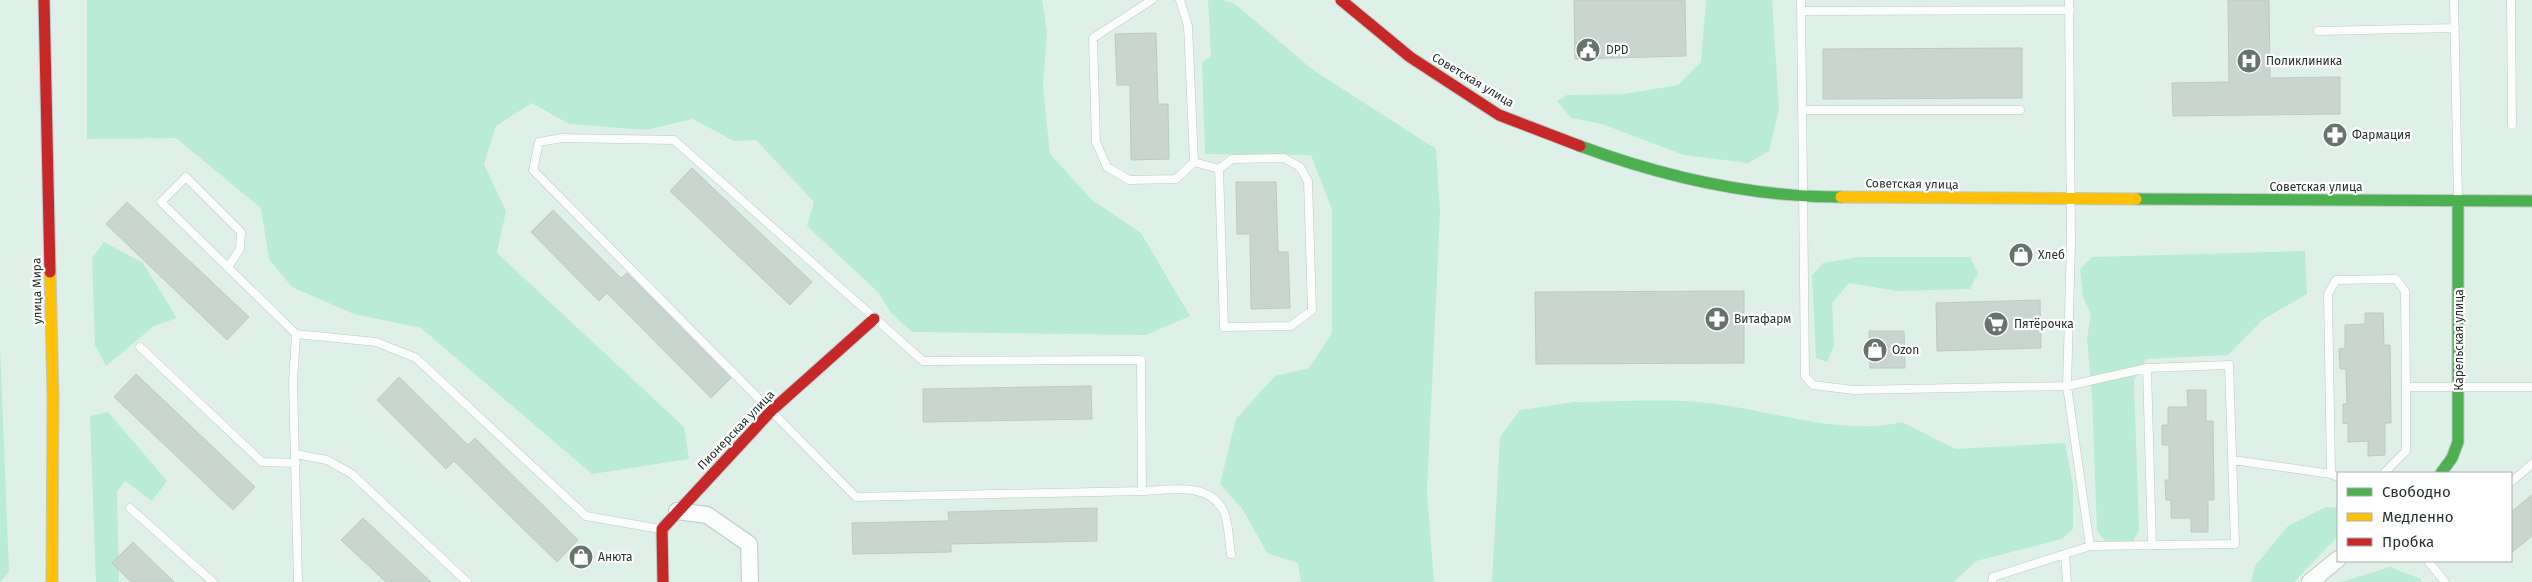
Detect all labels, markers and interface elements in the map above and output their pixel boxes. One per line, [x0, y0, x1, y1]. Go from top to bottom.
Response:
public building icon: DPD [1575, 37, 1601, 63]
place label: DPD [1606, 43, 1629, 57]
hospital icon: Поликлиника [2236, 48, 2262, 74]
street label: Советская улица [1429, 50, 1517, 110]
place label: Поликлиника [2266, 54, 2342, 68]
pharmacy icon: Фармация [2322, 122, 2348, 148]
place label: Фармация [2352, 128, 2411, 142]
street label: Советская улица [1865, 176, 1959, 192]
street label: Советская улица [2269, 180, 2363, 194]
shop icon: Хлеб [2008, 242, 2034, 268]
place label: Хлеб [2038, 248, 2065, 262]
street label: улица Мира [29, 258, 45, 324]
street label: Карельская улица [2452, 289, 2466, 391]
pharmacy icon: Витафарм [1704, 306, 1730, 332]
supermarket icon: Пятёрочка [1983, 311, 2009, 337]
place label: Витафарм [1734, 312, 1791, 326]
place label: Пятёрочка [2014, 317, 2074, 331]
shop icon: Ozon [1862, 337, 1888, 363]
place label: Ozon [1892, 343, 1919, 357]
street label: Пионерская улица [695, 388, 777, 472]
legend [2337, 472, 2512, 562]
text: Свободно [2382, 483, 2451, 501]
text: Медленно [2382, 508, 2454, 526]
text: Пробка [2382, 533, 2434, 551]
shop icon: Анюта [568, 544, 594, 570]
place label: Анюта [598, 550, 633, 564]

